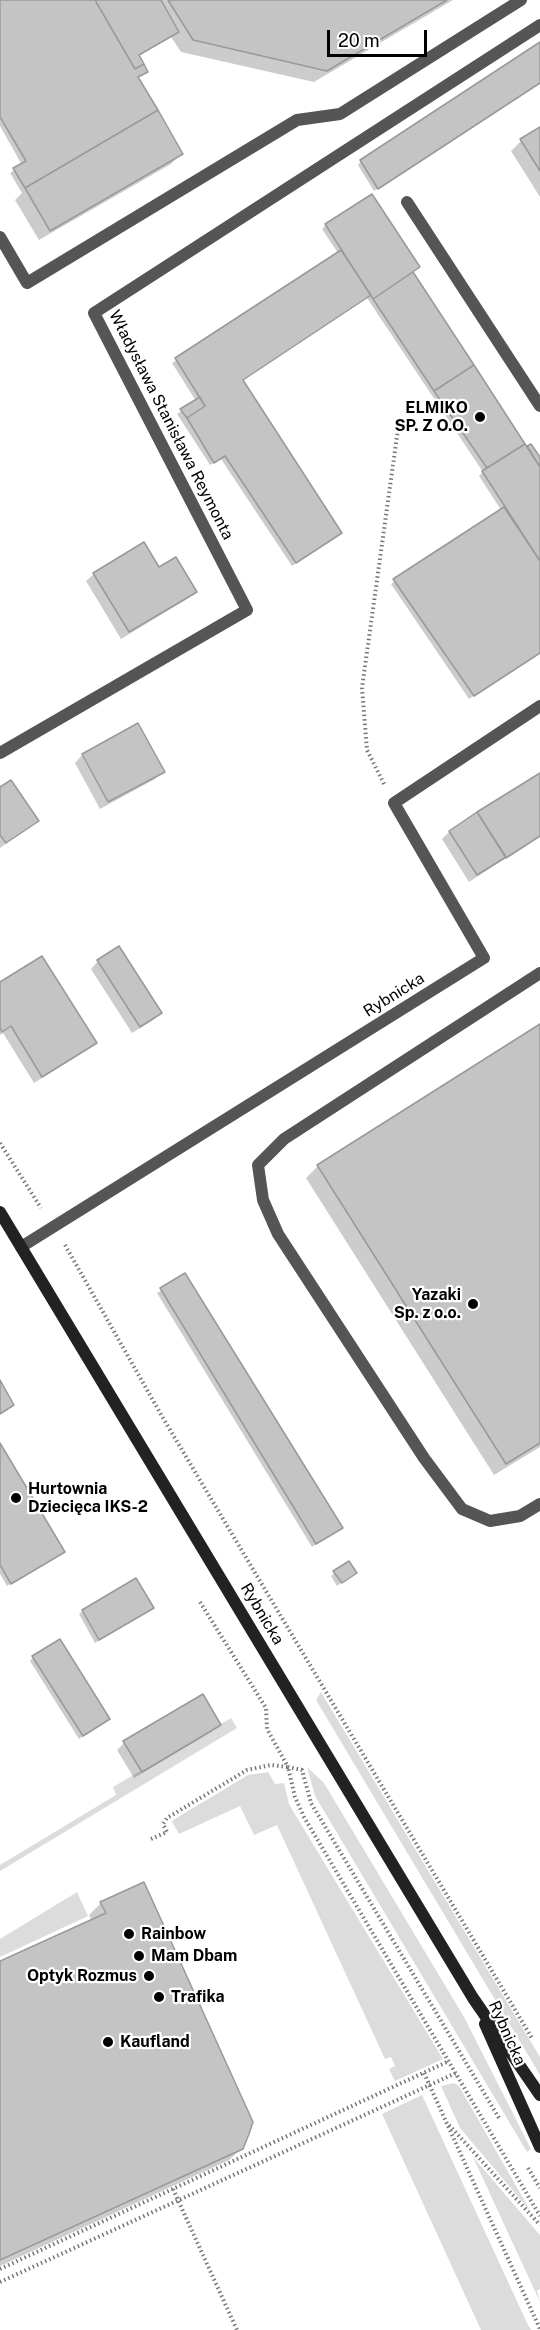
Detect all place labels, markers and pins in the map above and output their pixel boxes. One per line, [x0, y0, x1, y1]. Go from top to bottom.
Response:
place label: ELMIKO SP. Z O.O. [394, 398, 468, 436]
marker: ELMIKO SP. Z O.O. [473, 410, 487, 424]
place label: Yazaki Sp. z o.o. [394, 1285, 461, 1323]
marker: Yazaki Sp. z o.o. [466, 1297, 480, 1311]
place label: Hurtownia Dziecięca IKS-2 [28, 1479, 148, 1517]
marker: Hurtownia Dziecięca IKS-2 [9, 1491, 23, 1505]
place label: Rainbow [141, 1924, 206, 1944]
marker: Rainbow [122, 1927, 136, 1941]
place label: Mam Dbam [151, 1946, 237, 1966]
marker: Mam Dbam [132, 1949, 146, 1963]
place label: Optyk Rozmus [27, 1966, 137, 1986]
marker: Optyk Rozmus [142, 1969, 156, 1983]
place label: Trafika [171, 1987, 225, 2007]
marker: Trafika [152, 1990, 166, 2004]
place label: Kaufland [120, 2032, 190, 2052]
marker: Kaufland [101, 2035, 115, 2049]

